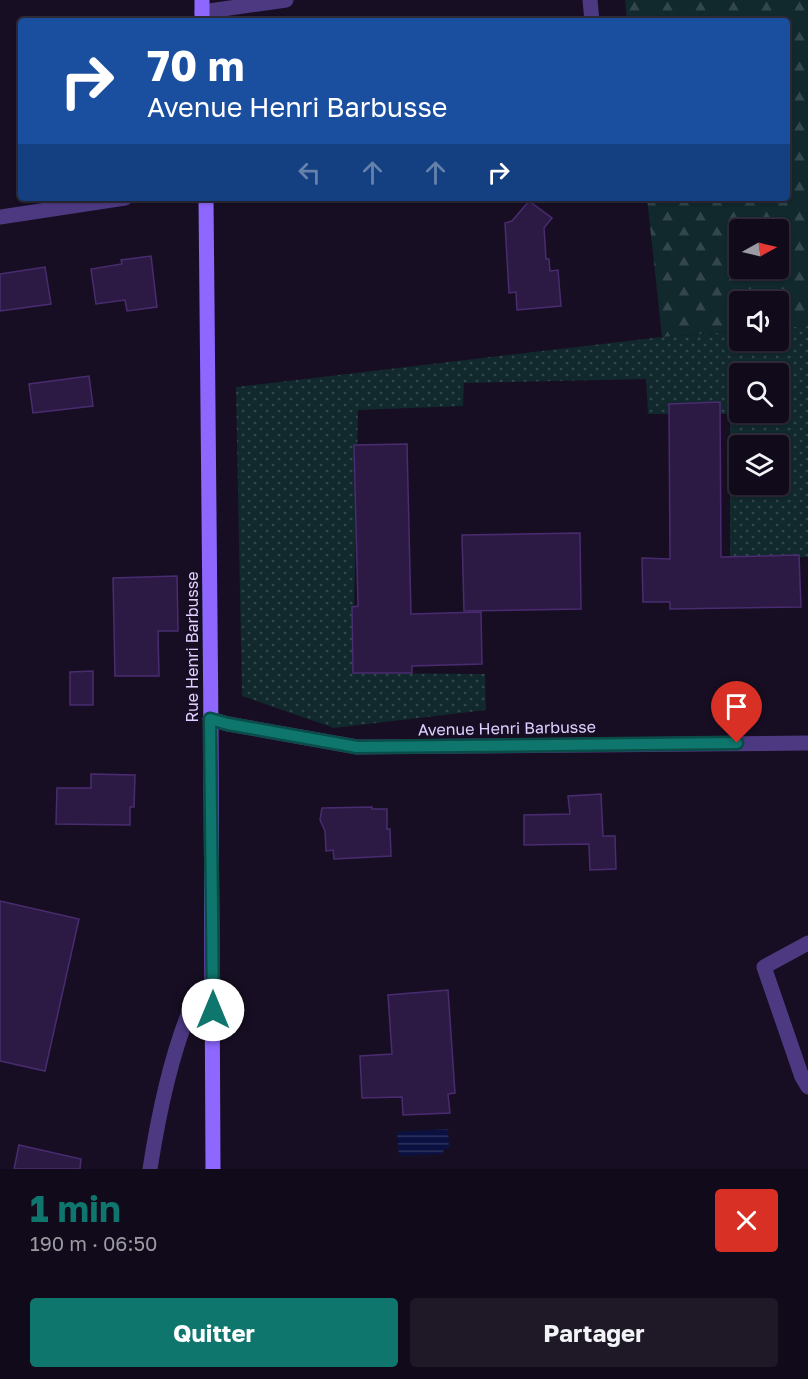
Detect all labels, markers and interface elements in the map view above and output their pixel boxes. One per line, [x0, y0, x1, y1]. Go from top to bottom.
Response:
text: 70 m [147, 40, 244, 90]
icon: right [48, 42, 126, 120]
text: Avenue Henri Barbusse [147, 91, 447, 123]
icon: left [293, 156, 326, 189]
icon: ahead [356, 156, 389, 189]
icon: ahead [419, 156, 452, 189]
icon: right [482, 156, 515, 189]
north arrow [729, 219, 789, 279]
map controls [729, 219, 789, 495]
button: sound [729, 291, 789, 351]
button: search [729, 363, 789, 423]
button: layers [729, 435, 789, 495]
street label: Rue Henri Barbusse [182, 571, 202, 723]
pin [711, 681, 762, 743]
icon: arrive [720, 690, 753, 723]
street label: Avenue Henri Barbusse [418, 716, 596, 740]
position arrow [181, 978, 245, 1042]
text: 1 min [30, 1187, 121, 1230]
button: close [715, 1189, 778, 1252]
text: 190 m · 06:50 [30, 1231, 157, 1255]
button: Quitter [30, 1298, 398, 1367]
button: Partager [410, 1298, 778, 1367]

